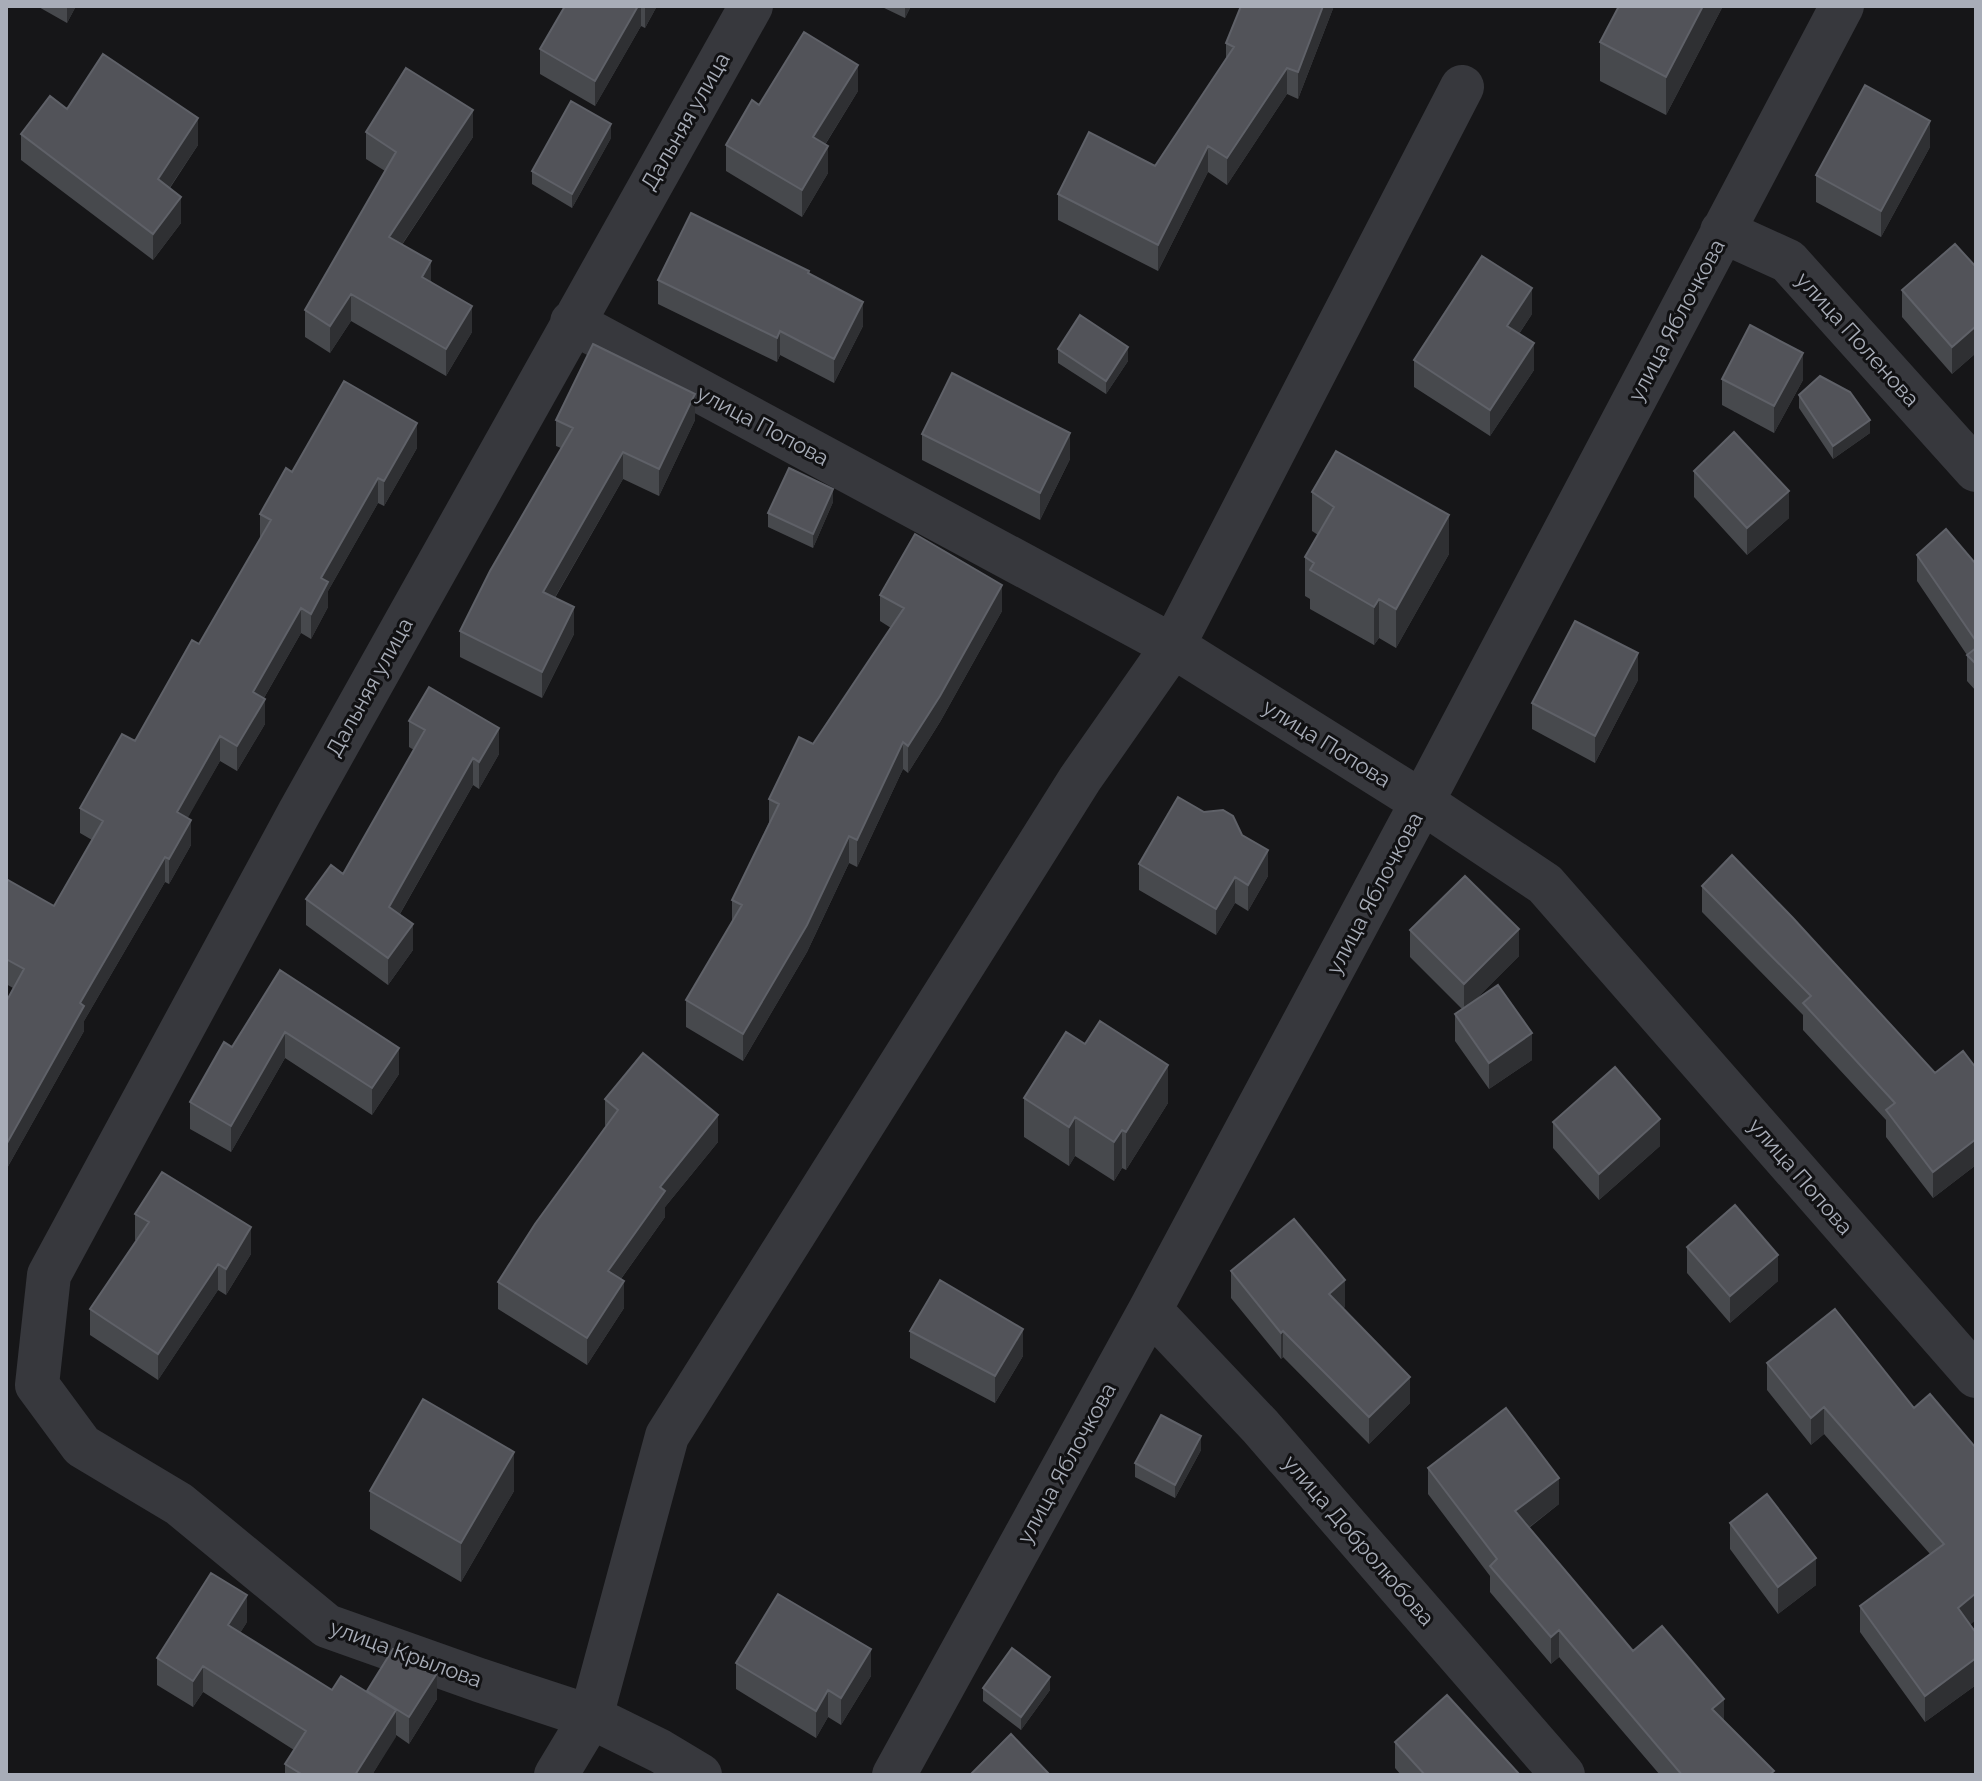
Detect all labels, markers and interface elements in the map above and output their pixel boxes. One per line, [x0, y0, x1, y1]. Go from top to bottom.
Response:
street label: Дальняя улица [635, 48, 735, 194]
street label: улица Яблочкова [1622, 234, 1730, 406]
street label: улица Поленова [1791, 266, 1925, 412]
street label: улица Попова [692, 379, 834, 471]
street label: Дальняя улица [320, 613, 418, 761]
street label: улица Попова [1258, 693, 1396, 793]
street label: улица Яблочкова [1320, 807, 1428, 979]
street label: улица Попова [1743, 1112, 1859, 1240]
street label: улица Яблочкова [1011, 1378, 1121, 1548]
street label: улица Добролюбова [1278, 1449, 1440, 1631]
street label: улица Крылова [327, 1613, 485, 1693]

